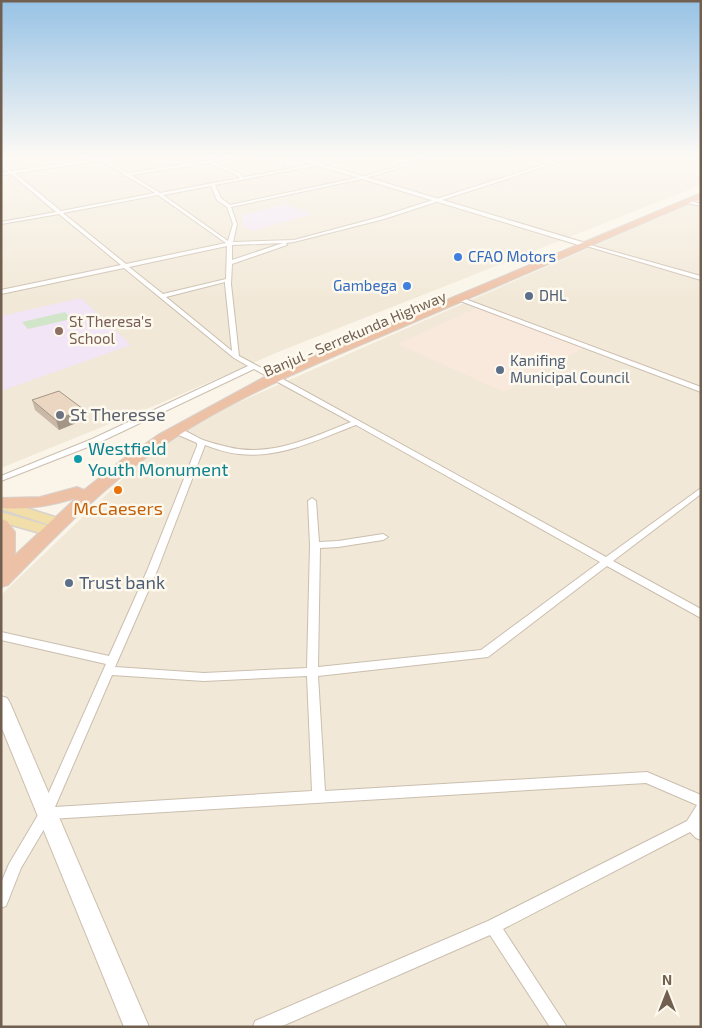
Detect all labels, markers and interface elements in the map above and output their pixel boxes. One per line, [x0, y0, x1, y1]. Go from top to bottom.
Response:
place label: CFAO Motors [468, 247, 556, 265]
marker: CFAO Motors [452, 251, 464, 263]
place label: Gambega [333, 276, 397, 294]
marker: Gambega [401, 280, 413, 292]
street label: Banjul - Serrekunda Highway [261, 286, 449, 381]
place label: DHL [539, 286, 567, 304]
marker: DHL [523, 290, 535, 302]
place label: St Theresa's School [69, 312, 152, 347]
marker: St Theresa's School [53, 325, 65, 337]
place label: Kanifing Municipal Council [510, 351, 630, 386]
marker: Kanifing Municipal Council [494, 364, 506, 376]
place label: St Theresse [70, 403, 166, 425]
marker: St Theresse [54, 409, 66, 421]
place label: Westfield Youth Monument [88, 437, 228, 480]
marker: Westfield Youth Monument [72, 453, 84, 465]
marker: McCaesers [112, 484, 124, 496]
place label: McCaesers [73, 497, 163, 519]
place label: Trust bank [79, 571, 165, 593]
marker: Trust bank [63, 577, 75, 589]
north arrow [642, 968, 692, 1018]
text: N [662, 971, 672, 988]

